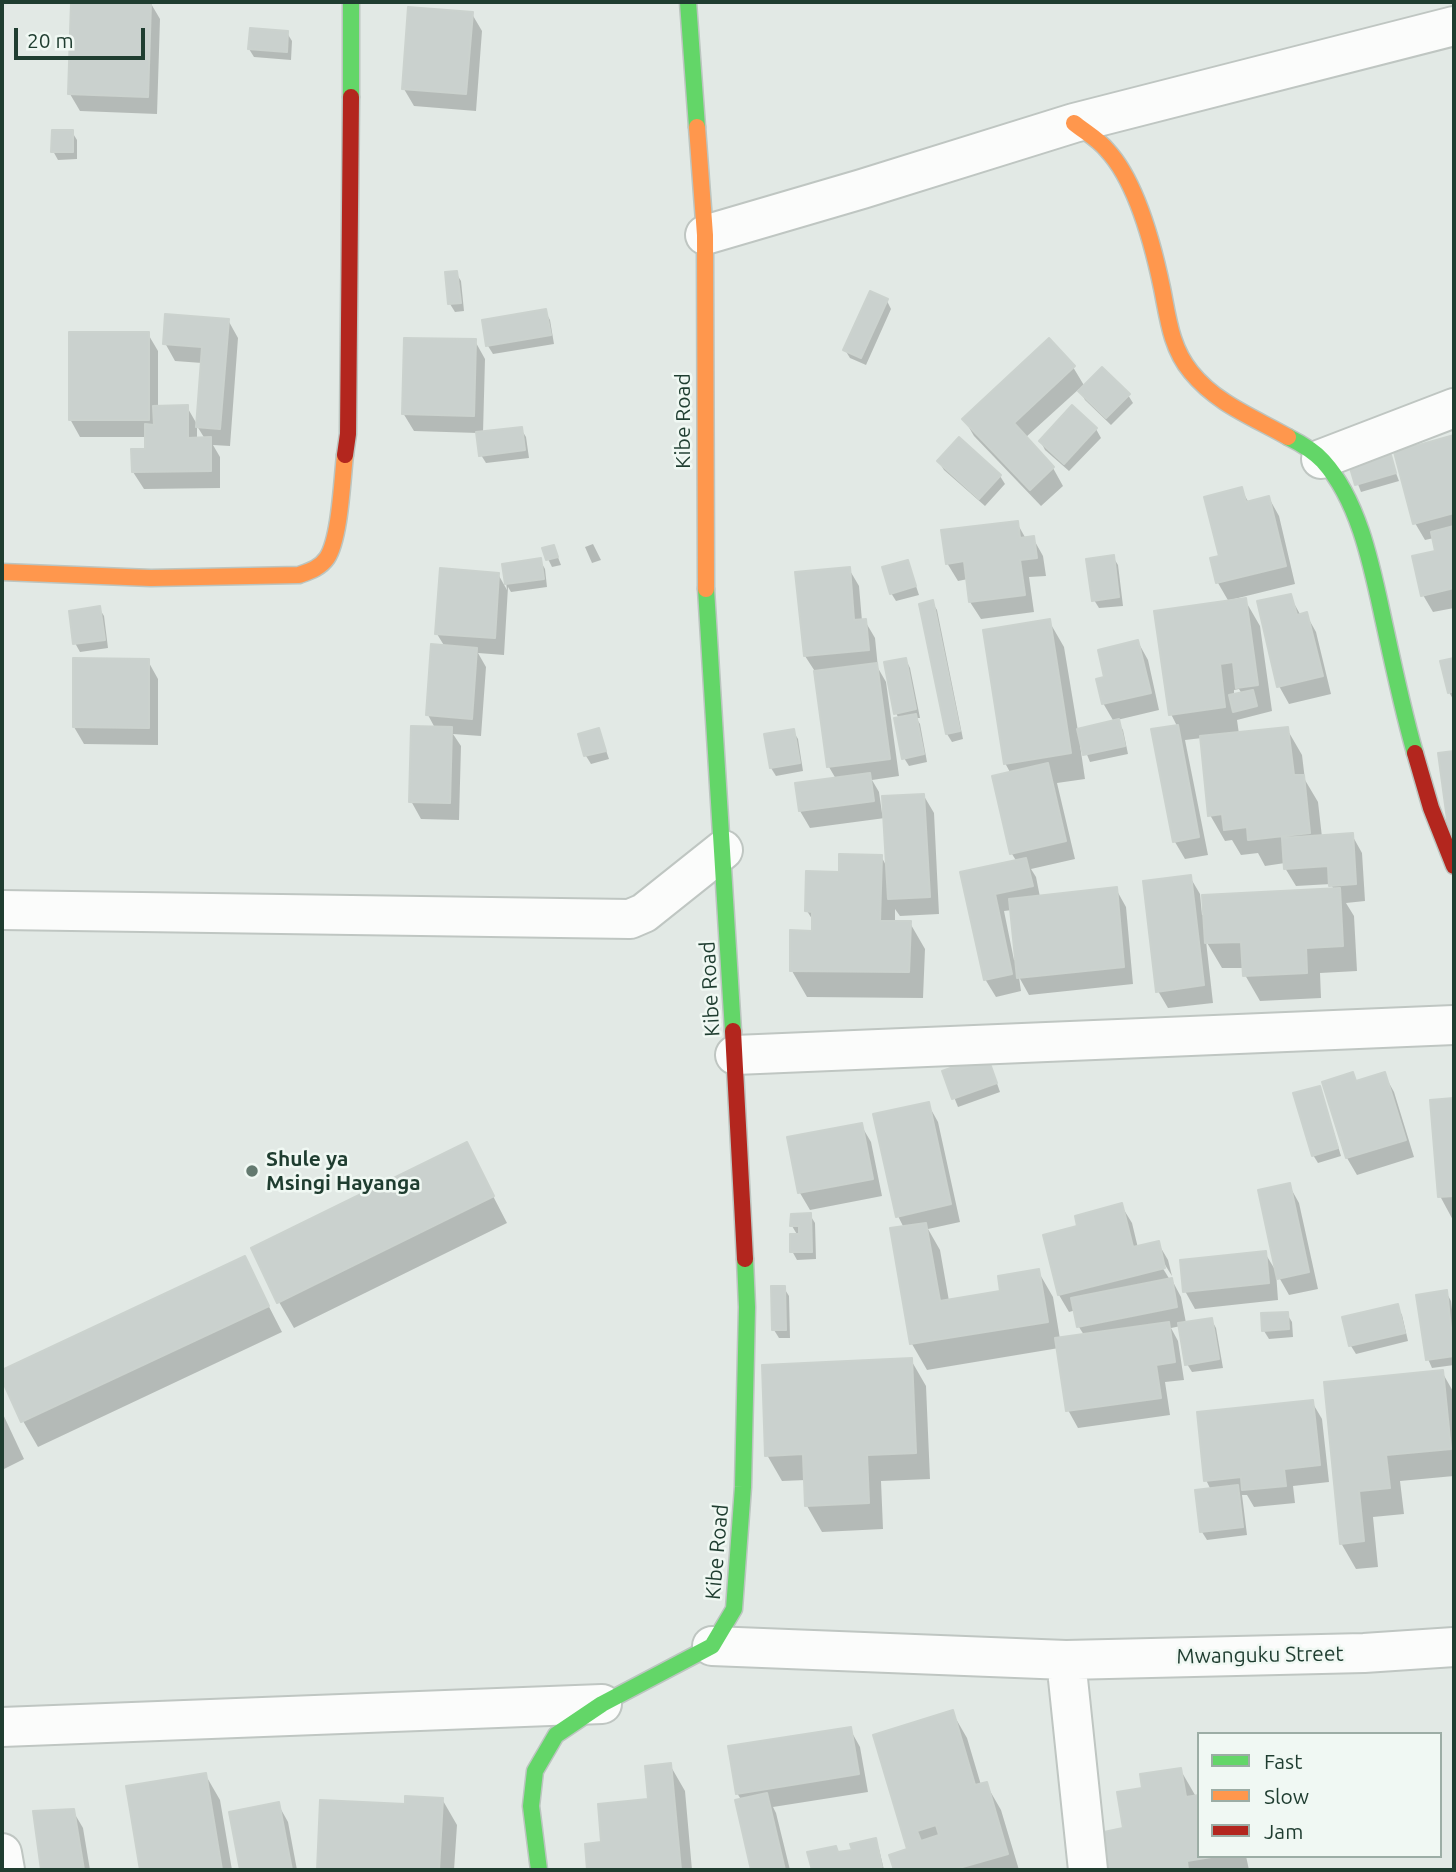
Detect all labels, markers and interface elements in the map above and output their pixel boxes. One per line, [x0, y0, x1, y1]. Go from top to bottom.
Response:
scale bar [18, 14, 149, 58]
text: 20 m [27, 28, 74, 52]
street label: Kibe Road [670, 373, 696, 469]
street label: Kibe Road [695, 941, 725, 1037]
place label: Shule ya Msingi Hayanga [266, 1146, 421, 1196]
marker: Shule ya Msingi Hayanga [244, 1163, 260, 1179]
street label: Kibe Road [700, 1503, 734, 1601]
street label: Mwanguku Street [1176, 1641, 1344, 1669]
legend [1197, 1732, 1442, 1858]
text: Fast [1264, 1749, 1302, 1773]
text: Slow [1264, 1784, 1309, 1808]
text: Jam [1264, 1819, 1303, 1843]

